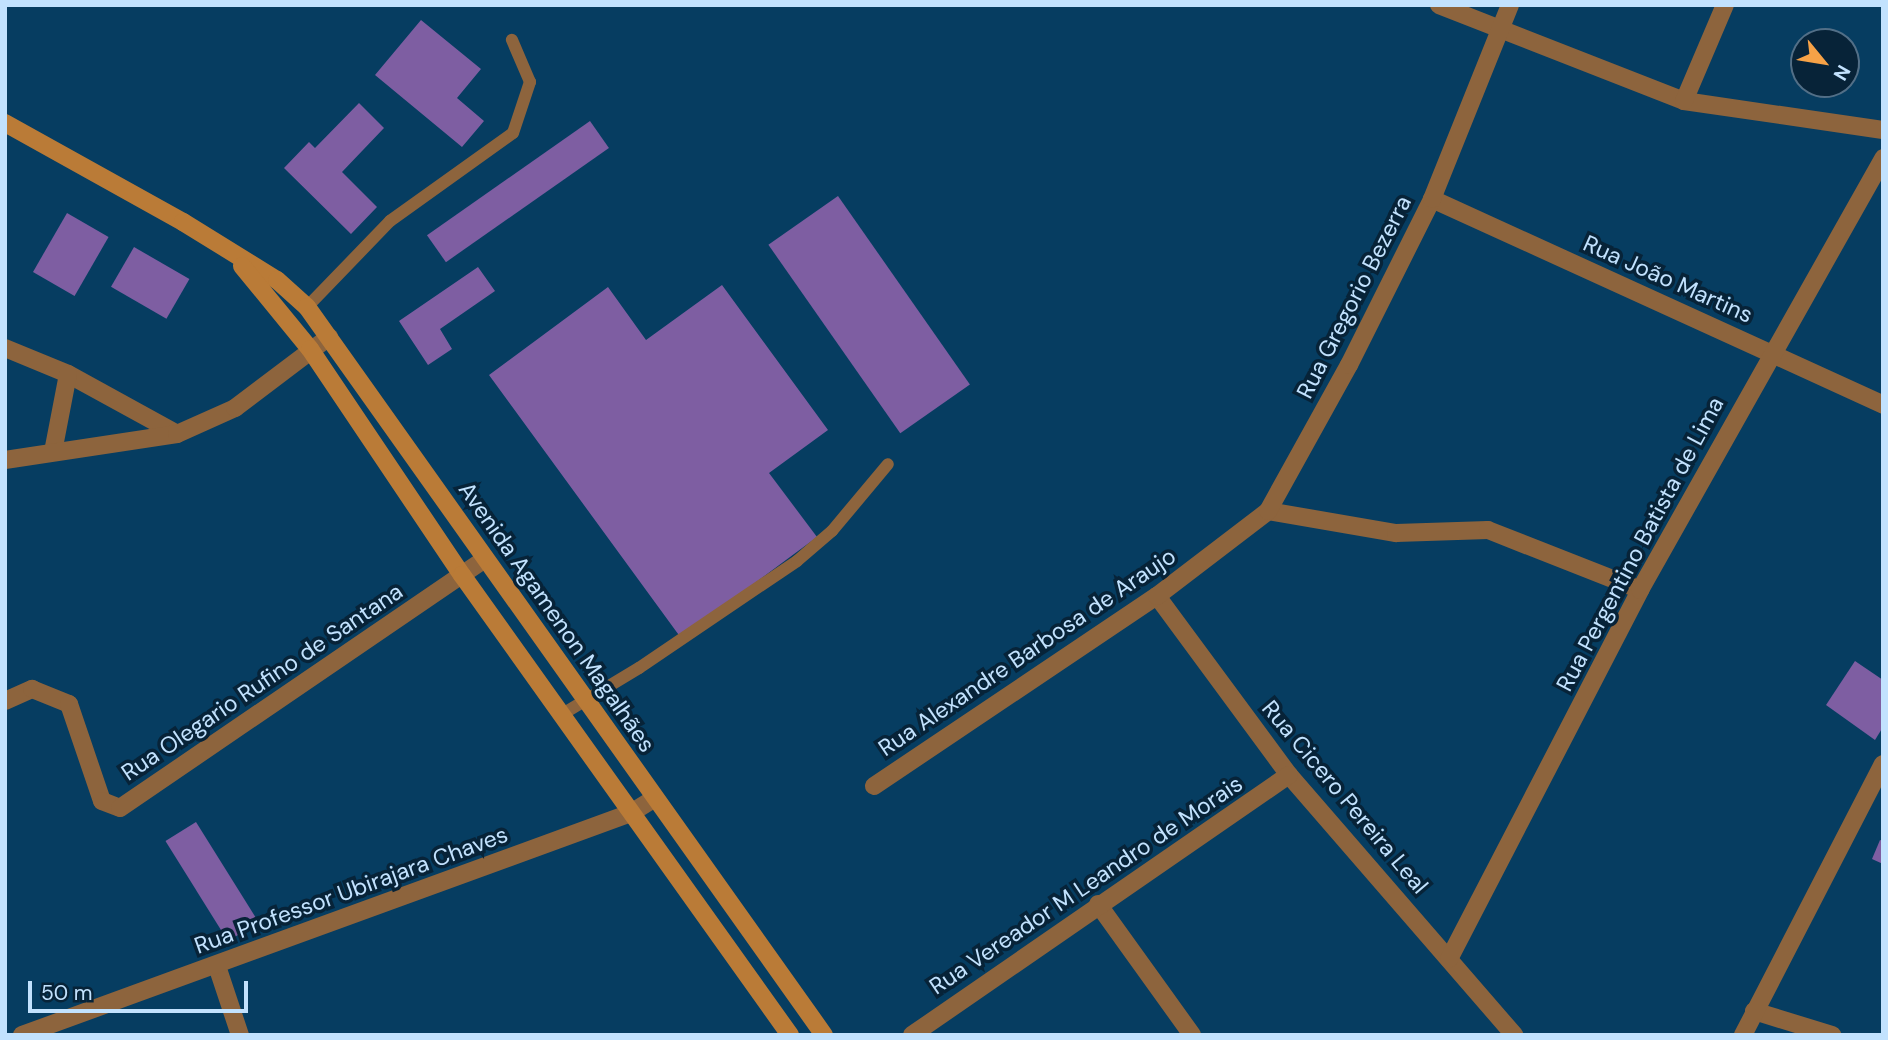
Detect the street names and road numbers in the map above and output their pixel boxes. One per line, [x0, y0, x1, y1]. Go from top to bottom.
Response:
street label: Rua Gregorio Bezerra [1291, 191, 1417, 403]
street label: Rua João Martins [1579, 229, 1757, 329]
street label: Rua Pergentino Batista de Lima [1551, 392, 1729, 696]
street label: Avenida Agamenon Magalhães [453, 477, 661, 757]
street label: Rua Alexandre Barbosa de Araujo [873, 542, 1181, 762]
street label: Rua Olegario Rufino de Santana [116, 577, 408, 787]
street label: Rua Cicero Pereira Leal [1256, 695, 1434, 899]
street label: Rua Vereador M Leandro de Morais [924, 770, 1248, 1000]
street label: Rua Professor Ubirajara Chaves [191, 820, 511, 960]

